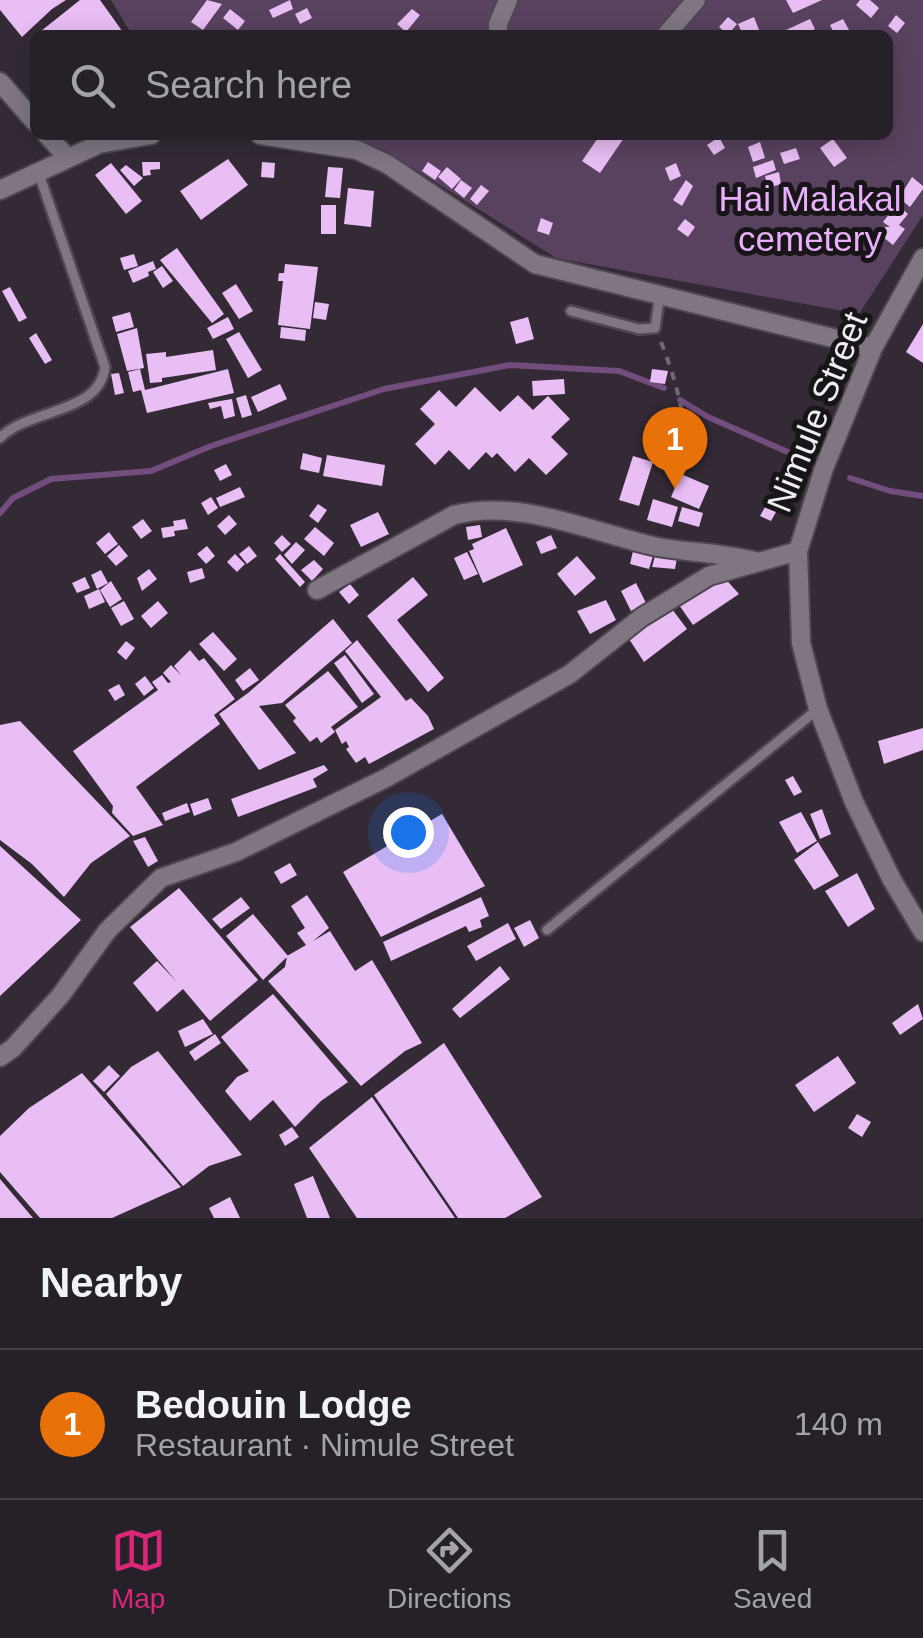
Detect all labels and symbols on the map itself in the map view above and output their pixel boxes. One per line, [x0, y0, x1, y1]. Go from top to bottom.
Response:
park label: Hai Malakal cemetery [719, 179, 901, 258]
street label: Nimule Street [759, 306, 874, 517]
pin: 1 [642, 406, 708, 489]
your location [383, 807, 434, 858]

